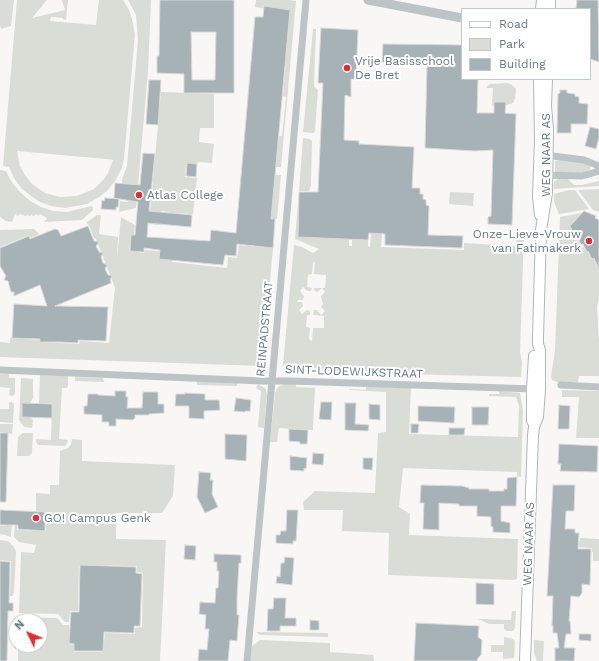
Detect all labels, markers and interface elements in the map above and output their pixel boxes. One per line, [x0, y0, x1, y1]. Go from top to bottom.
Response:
legend [461, 8, 591, 80]
text: Road [499, 17, 528, 31]
text: Park [499, 37, 525, 51]
place label: Vrije Basisschool De Bret [355, 54, 454, 82]
text: Building [499, 57, 546, 71]
marker: Vrije Basisschool De Bret [342, 63, 352, 73]
street label: WEG NAAR AS [539, 113, 553, 197]
place label: Atlas College [147, 188, 223, 202]
marker: Atlas College [134, 190, 144, 200]
place label: Onze-Lieve-Vrouw van Fatimakerk [473, 227, 581, 255]
marker: Onze-Lieve-Vrouw van Fatimakerk [584, 236, 594, 246]
street label: REINPADSTRAAT [254, 281, 276, 377]
street label: SINT-LODEWIJKSTRAAT [285, 362, 423, 382]
street label: WEG NAAR AS [520, 502, 538, 586]
place label: GO! Campus Genk [44, 511, 151, 525]
marker: GO! Campus Genk [31, 513, 41, 523]
north arrow [8, 613, 48, 653]
text: N [12, 618, 27, 633]

